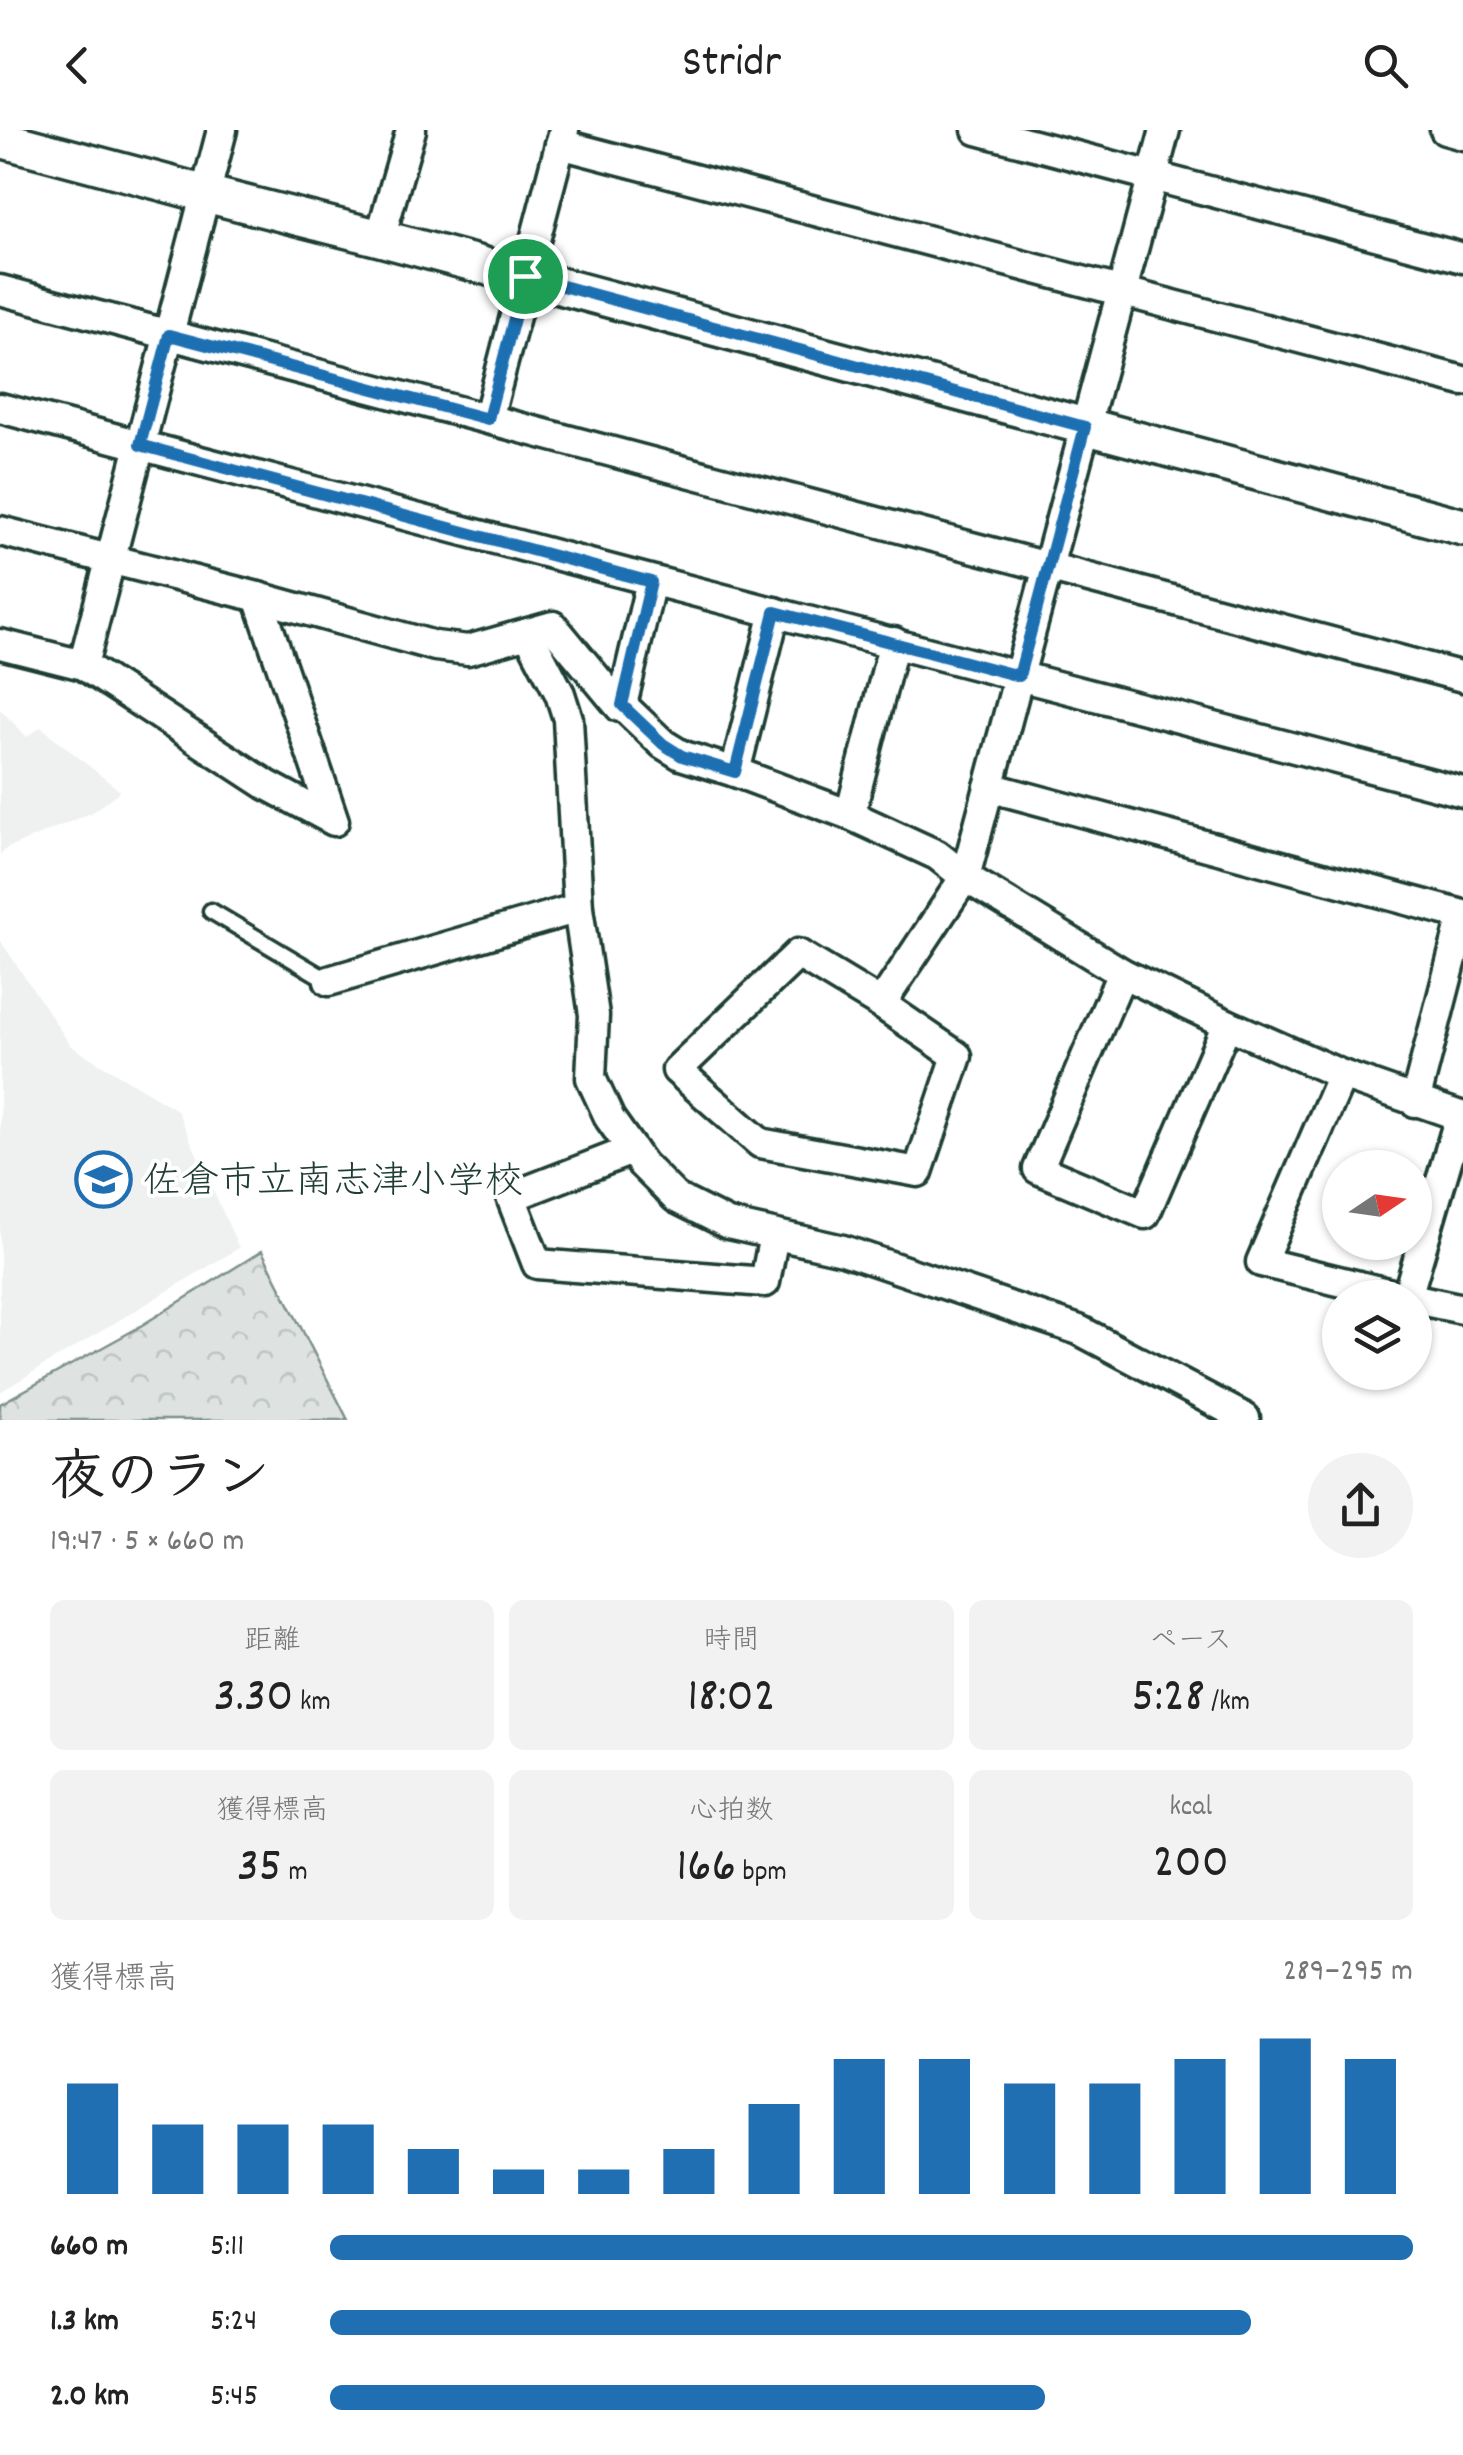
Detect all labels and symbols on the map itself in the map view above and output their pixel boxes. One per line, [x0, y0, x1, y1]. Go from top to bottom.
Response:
pin [483, 234, 568, 319]
school or university icon: 佐倉市立南志津小学校 [74, 1149, 134, 1209]
north arrow [1322, 1150, 1432, 1260]
place label: 佐倉市立南志津小学校 [143, 1157, 523, 1212]

